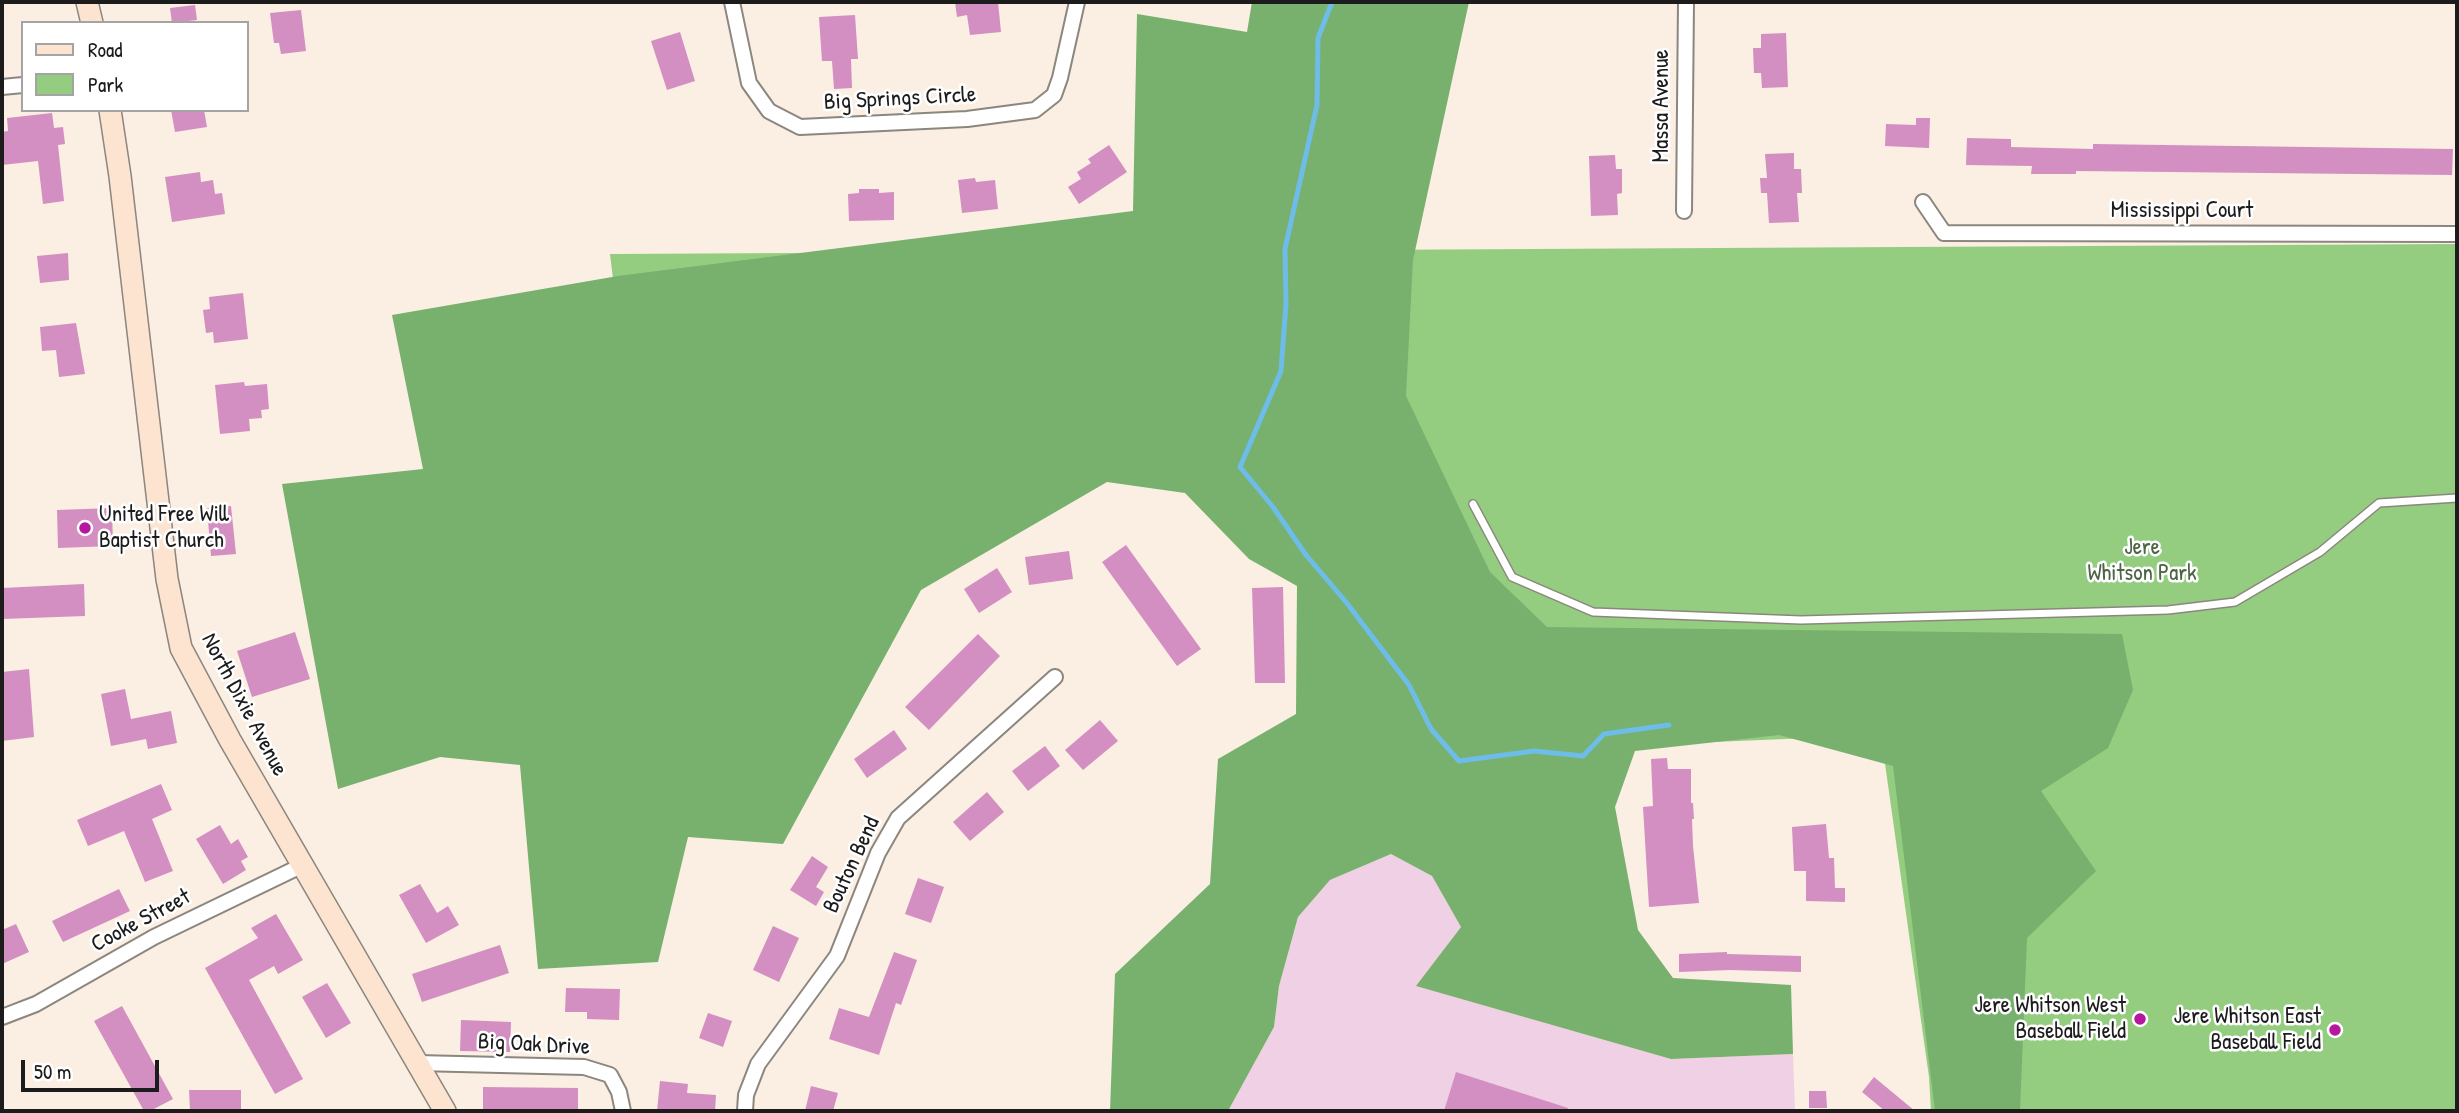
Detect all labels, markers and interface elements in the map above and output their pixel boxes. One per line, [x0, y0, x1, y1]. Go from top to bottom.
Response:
legend [21, 21, 248, 112]
text: Road [88, 35, 122, 64]
street label: Massa Avenue [1648, 49, 1676, 163]
text: Park [88, 70, 123, 99]
street label: Big Springs Circle [823, 81, 977, 117]
street label: Mississippi Court [2111, 197, 2253, 225]
place label: United Free Will Baptist Church [99, 501, 229, 555]
marker: United Free Will Baptist Church [77, 520, 93, 536]
park label: Jere Whitson Park [2087, 534, 2197, 588]
street label: North Dixie Avenue [195, 629, 293, 781]
street label: Bouton Bend [818, 812, 886, 918]
street label: Cooke Street [87, 883, 195, 959]
place label: Jere Whitson West Baseball Field [1974, 992, 2126, 1046]
place label: Jere Whitson East Baseball Field [2173, 1003, 2321, 1057]
marker: Jere Whitson West Baseball Field [2132, 1011, 2148, 1027]
marker: Jere Whitson East Baseball Field [2327, 1022, 2343, 1038]
street label: Big Oak Drive [477, 1028, 591, 1062]
scale bar [24, 1046, 163, 1090]
text: 50 m [34, 1057, 71, 1086]

